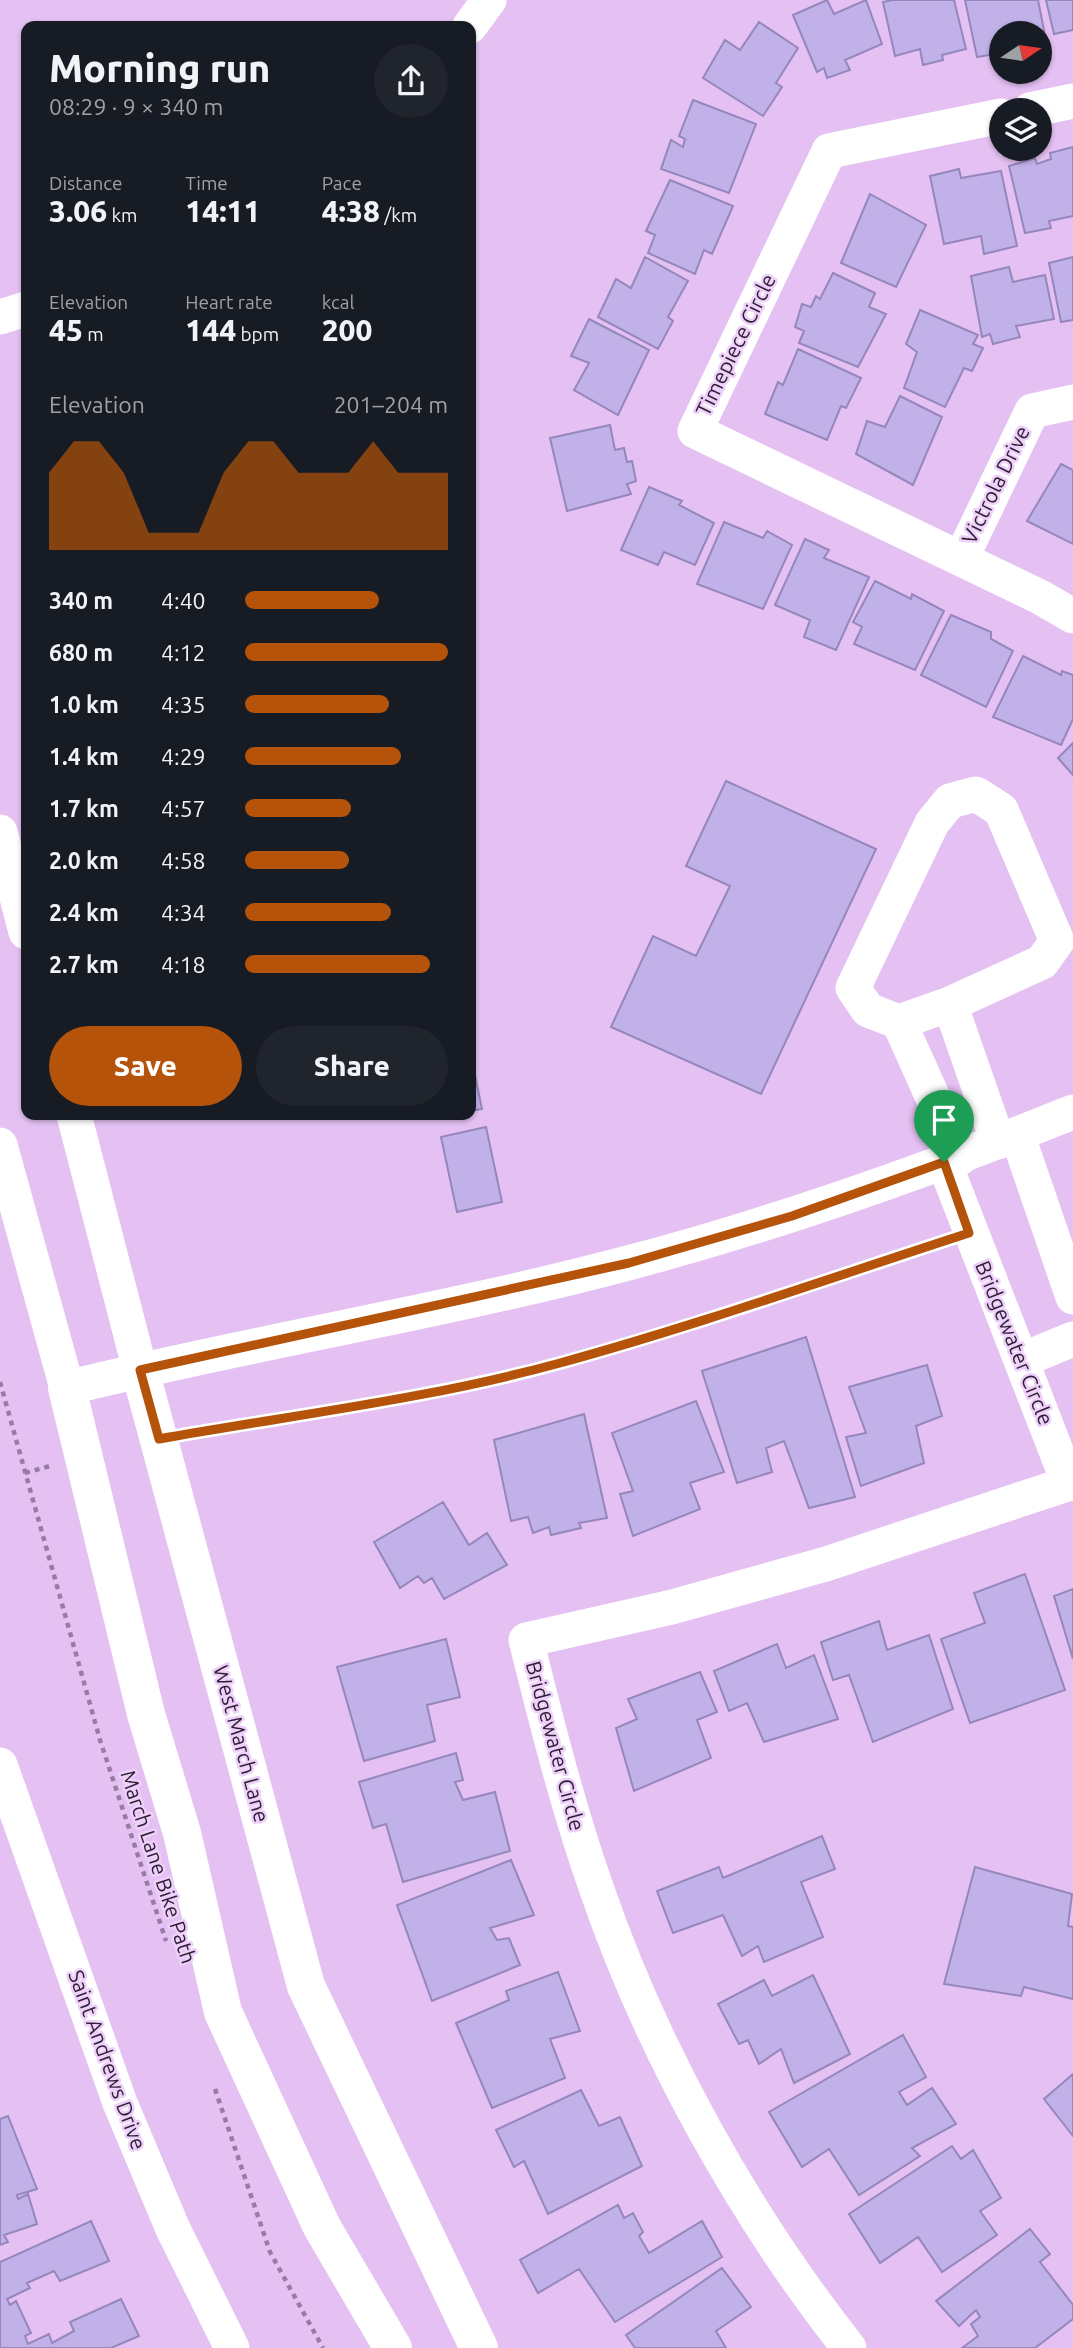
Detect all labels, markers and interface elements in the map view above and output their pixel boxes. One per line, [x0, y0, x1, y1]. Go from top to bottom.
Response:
north arrow [989, 21, 1052, 84]
map controls [989, 21, 1052, 161]
button: share [374, 44, 448, 118]
text: Morning run [49, 47, 270, 89]
text: 08:29 · 9 × 340 m [49, 94, 223, 119]
button: layers [989, 98, 1052, 161]
text: Distance [49, 172, 123, 194]
text: Time [185, 172, 228, 194]
text: Pace [322, 172, 362, 194]
text: 3.06 [49, 194, 107, 228]
text: 14:11 [185, 194, 260, 228]
text: 4:38 [322, 194, 380, 228]
text: km [107, 204, 137, 226]
text: /km [380, 204, 417, 226]
street label: Timepiece Circle [690, 270, 780, 419]
text: Elevation [49, 291, 128, 313]
text: Heart rate [185, 291, 273, 313]
text: kcal [322, 291, 354, 313]
text: 45 [49, 313, 83, 347]
text: 144 [185, 313, 236, 347]
text: 200 [322, 313, 372, 347]
text: m [83, 323, 104, 345]
text: bpm [236, 323, 279, 345]
text: Elevation [49, 392, 145, 417]
text: 201–204 m [334, 392, 448, 417]
street label: Victrola Drive [956, 422, 1034, 547]
text: 340 m [49, 588, 113, 613]
text: 4:40 [161, 588, 206, 613]
text: 680 m [49, 640, 113, 665]
text: 4:12 [161, 640, 206, 665]
text: 1.0 km [49, 692, 119, 717]
text: 4:35 [161, 692, 206, 717]
text: 1.4 km [49, 744, 119, 769]
text: 4:29 [161, 744, 206, 769]
text: 1.7 km [49, 796, 119, 821]
text: 4:57 [161, 796, 206, 821]
text: 2.0 km [49, 848, 119, 873]
text: 4:58 [161, 848, 206, 873]
text: 2.4 km [49, 900, 119, 925]
text: 4:34 [161, 900, 206, 925]
text: 2.7 km [49, 952, 119, 977]
text: 4:18 [161, 952, 206, 977]
button: Save [49, 1026, 242, 1106]
button: Share [256, 1026, 448, 1106]
pin [914, 1090, 974, 1162]
icon: arrive [925, 1101, 963, 1139]
street label: Bridgewater Circle [971, 1257, 1059, 1428]
street label: Bridgewater Circle [522, 1658, 590, 1833]
street label: West March Lane [209, 1663, 274, 1825]
street label: March Lane Bike Path [116, 1767, 202, 1966]
street label: Saint Andrews Drive [64, 1967, 152, 2153]

